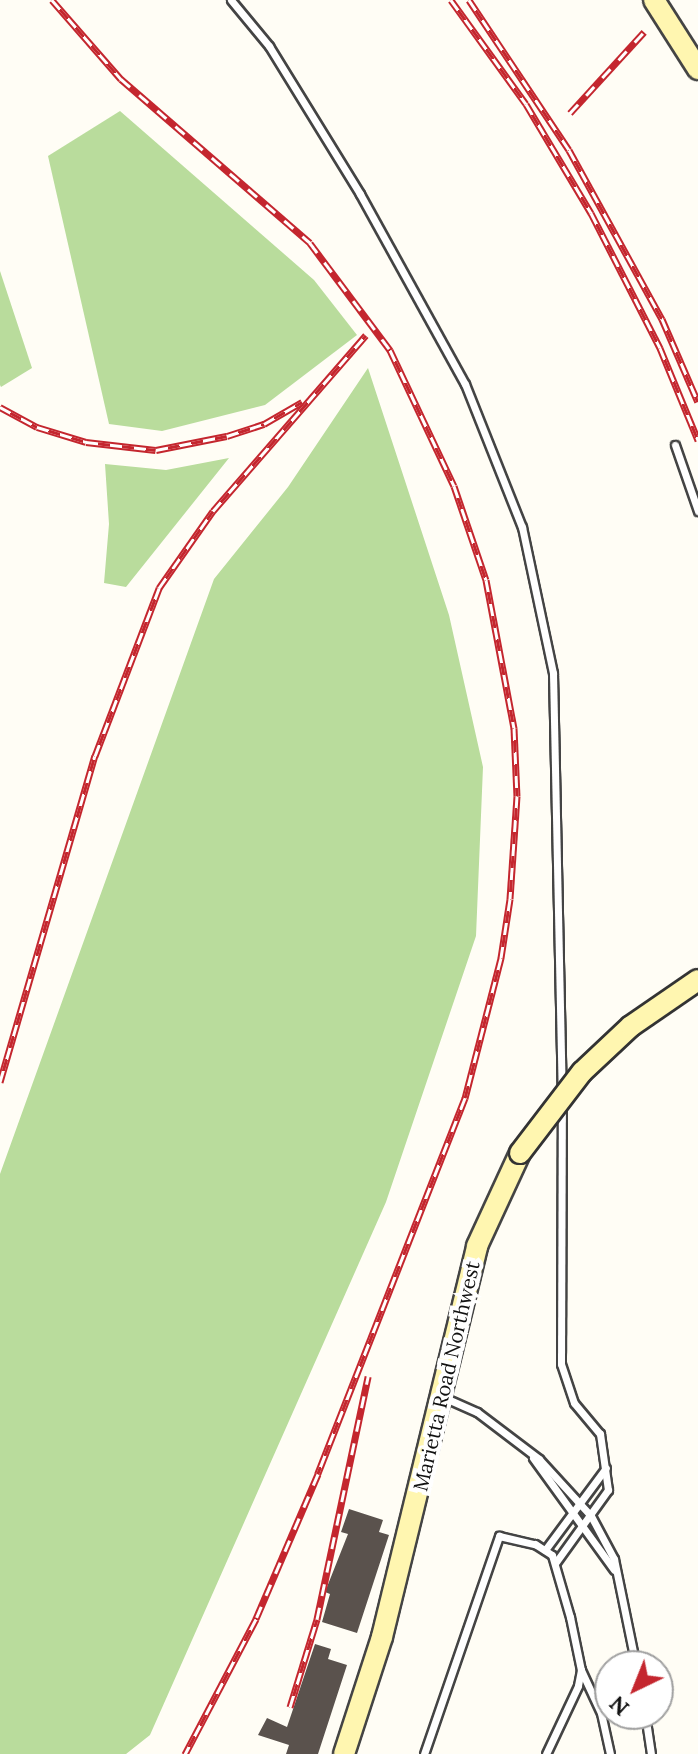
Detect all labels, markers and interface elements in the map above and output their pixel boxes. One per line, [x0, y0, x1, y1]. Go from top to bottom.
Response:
street label: Marietta Road Northwest [408, 1259, 484, 1493]
north arrow [594, 1650, 674, 1730]
text: N [603, 1690, 635, 1722]

